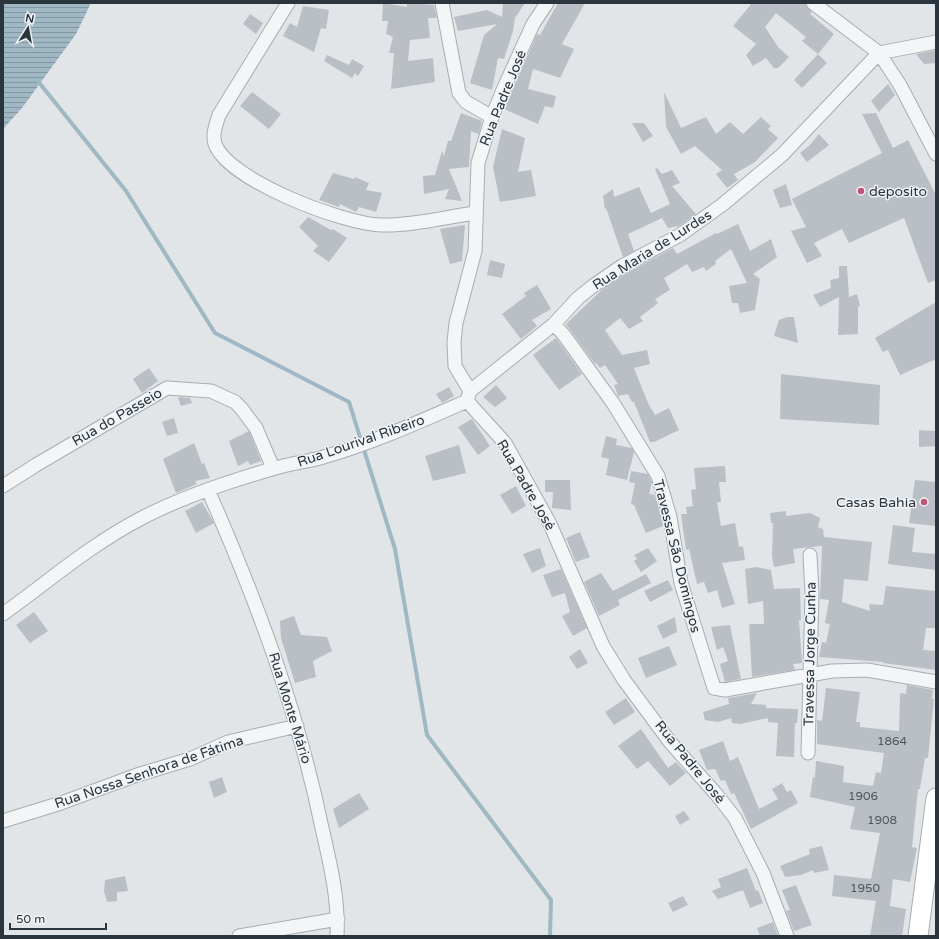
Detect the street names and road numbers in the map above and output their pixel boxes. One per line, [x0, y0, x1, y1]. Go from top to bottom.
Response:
street label: Rua Padre José [476, 47, 530, 149]
street label: Rua Maria de Lurdes [589, 206, 715, 294]
street label: Rua do Passeio [69, 384, 165, 450]
street label: Rua Lourival Ribeiro [295, 411, 427, 471]
street label: Rua Padre José [493, 437, 559, 534]
street label: Travessa São Domingos [650, 478, 704, 635]
street label: Travessa Jorge Cunha [800, 582, 820, 726]
street label: Rua Monte Mário [265, 650, 315, 766]
street label: Rua Padre José [651, 717, 729, 807]
street label: Rua Nossa Senhora de Fátima [52, 732, 246, 812]

